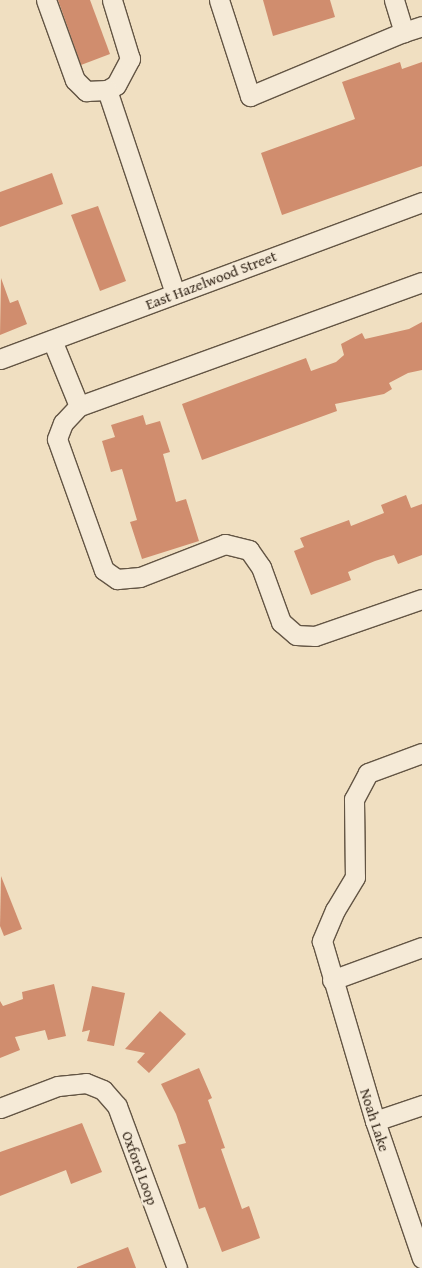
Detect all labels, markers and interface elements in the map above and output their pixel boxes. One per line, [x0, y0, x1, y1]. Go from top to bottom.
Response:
street label: East Hazelwood Street [143, 247, 279, 313]
street label: Noah Lake [356, 1086, 394, 1154]
street label: Oxford Loop [118, 1129, 162, 1207]

